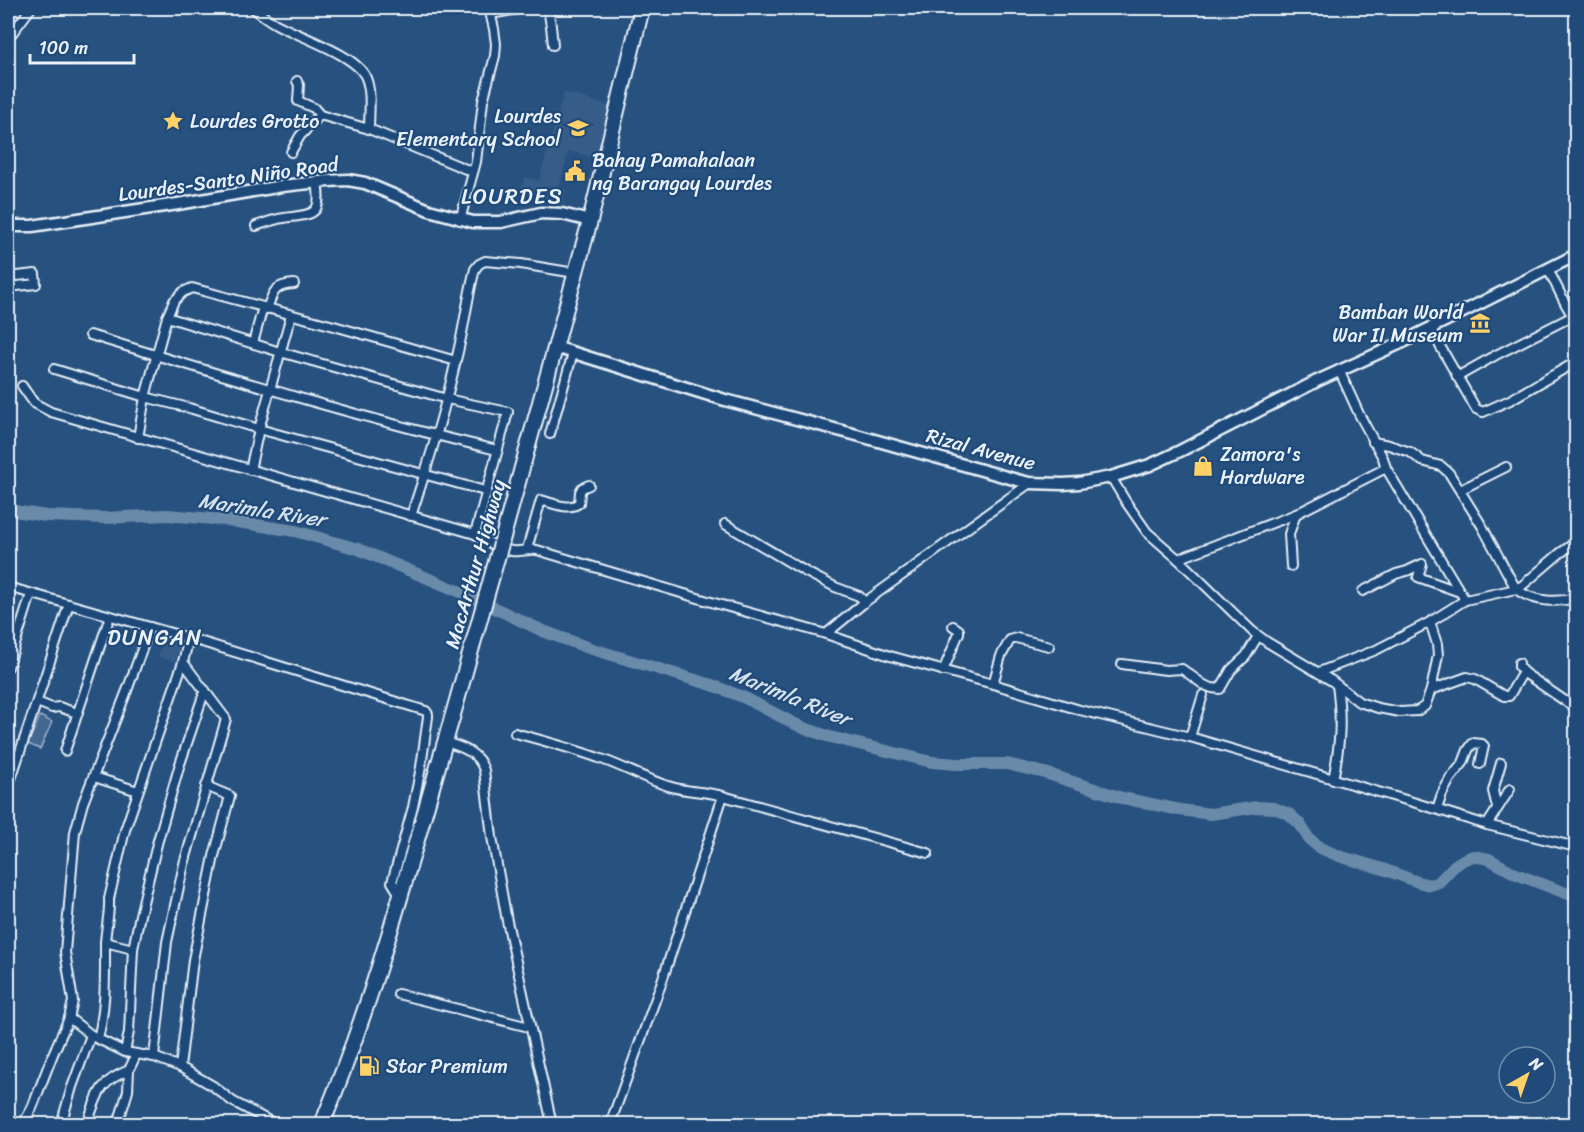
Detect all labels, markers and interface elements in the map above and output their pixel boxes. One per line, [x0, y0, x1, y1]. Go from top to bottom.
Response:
scale bar [30, 27, 134, 65]
text: 100 m [39, 32, 88, 64]
place label: Lourdes Elementary School [396, 99, 562, 157]
place label: Lourdes Grotto [190, 104, 319, 139]
place icon: Lourdes Grotto [161, 109, 185, 133]
school or university icon: Lourdes Elementary School [566, 116, 590, 140]
place label: Bahay Pamahalaan ng Barangay Lourdes [592, 143, 773, 201]
street label: Lourdes-Santo Niño Road [116, 147, 342, 212]
public building icon: Bahay Pamahalaan ng Barangay Lourdes [563, 159, 587, 183]
district label: LOURDES [461, 177, 563, 216]
place label: Bamban World War II Museum [1332, 295, 1464, 353]
museum icon: Bamban World War II Museum [1468, 311, 1492, 335]
street label: Rizal Avenue [922, 418, 1039, 481]
place label: Zamora's Hardware [1220, 437, 1305, 495]
shop icon: Zamora's Hardware [1191, 454, 1215, 478]
street label: MacArthur Highway [435, 475, 517, 653]
water label: Marimla River [196, 481, 332, 539]
district label: DUNGAN [107, 618, 203, 657]
water label: Marimla River [724, 654, 860, 739]
north arrow [1497, 1045, 1557, 1105]
place label: Star Premium [386, 1049, 508, 1084]
text: N [1522, 1049, 1551, 1079]
fuel station icon: Star Premium [357, 1054, 381, 1078]

